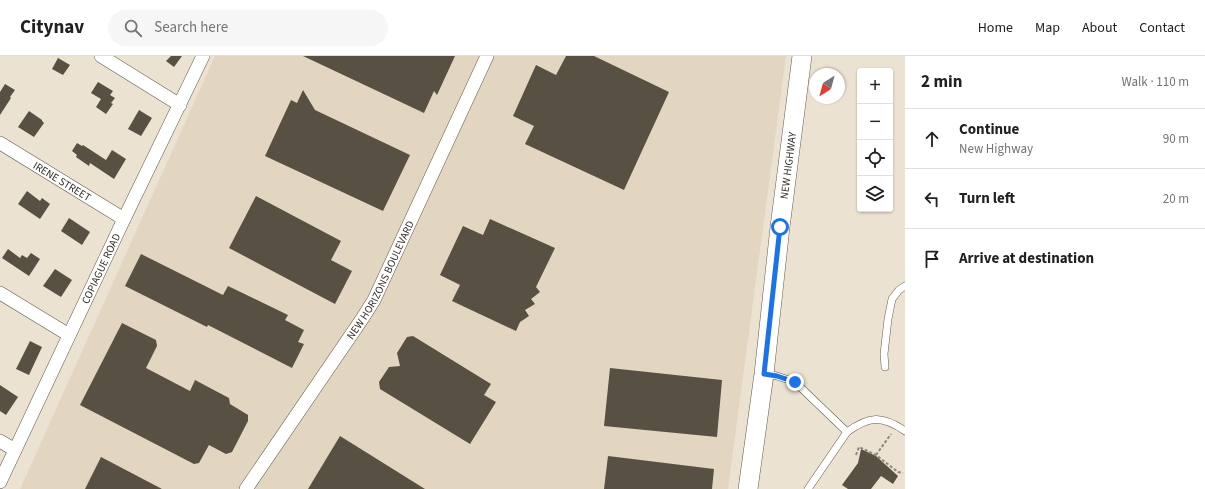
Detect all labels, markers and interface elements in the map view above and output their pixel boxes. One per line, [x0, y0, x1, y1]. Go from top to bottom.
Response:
search box [108, 10, 388, 46]
text: Citynav [20, 14, 84, 41]
icon: search [122, 17, 144, 39]
text: Search here [154, 17, 228, 38]
text: Home [978, 18, 1013, 38]
text: Map [1035, 18, 1060, 38]
text: About [1082, 18, 1117, 38]
text: Contact [1139, 18, 1185, 38]
north arrow [809, 68, 845, 104]
map controls [857, 68, 893, 212]
button: + [857, 68, 893, 104]
text: 2 min [921, 70, 962, 94]
text: Walk · 110 m [1121, 73, 1189, 91]
button: − [857, 104, 893, 140]
text: Continue [959, 119, 1019, 140]
icon: ahead [921, 128, 943, 150]
street label: NEW HIGHWAY [777, 130, 800, 200]
text: 90 m [1163, 130, 1189, 148]
button: locate [857, 140, 893, 176]
text: New Highway [959, 140, 1033, 158]
street label: IRENE STREET [30, 158, 94, 205]
button: layers [857, 176, 893, 212]
icon: left [921, 188, 943, 210]
text: Turn left [959, 188, 1015, 209]
text: 20 m [1163, 190, 1189, 208]
street label: NEW HORIZONS BOULEVARD [343, 218, 418, 342]
route start [771, 218, 789, 236]
street label: COPIAGUE ROAD [78, 231, 124, 307]
icon: arrive [921, 248, 943, 270]
text: Arrive at destination [959, 248, 1094, 269]
route end [786, 373, 804, 391]

